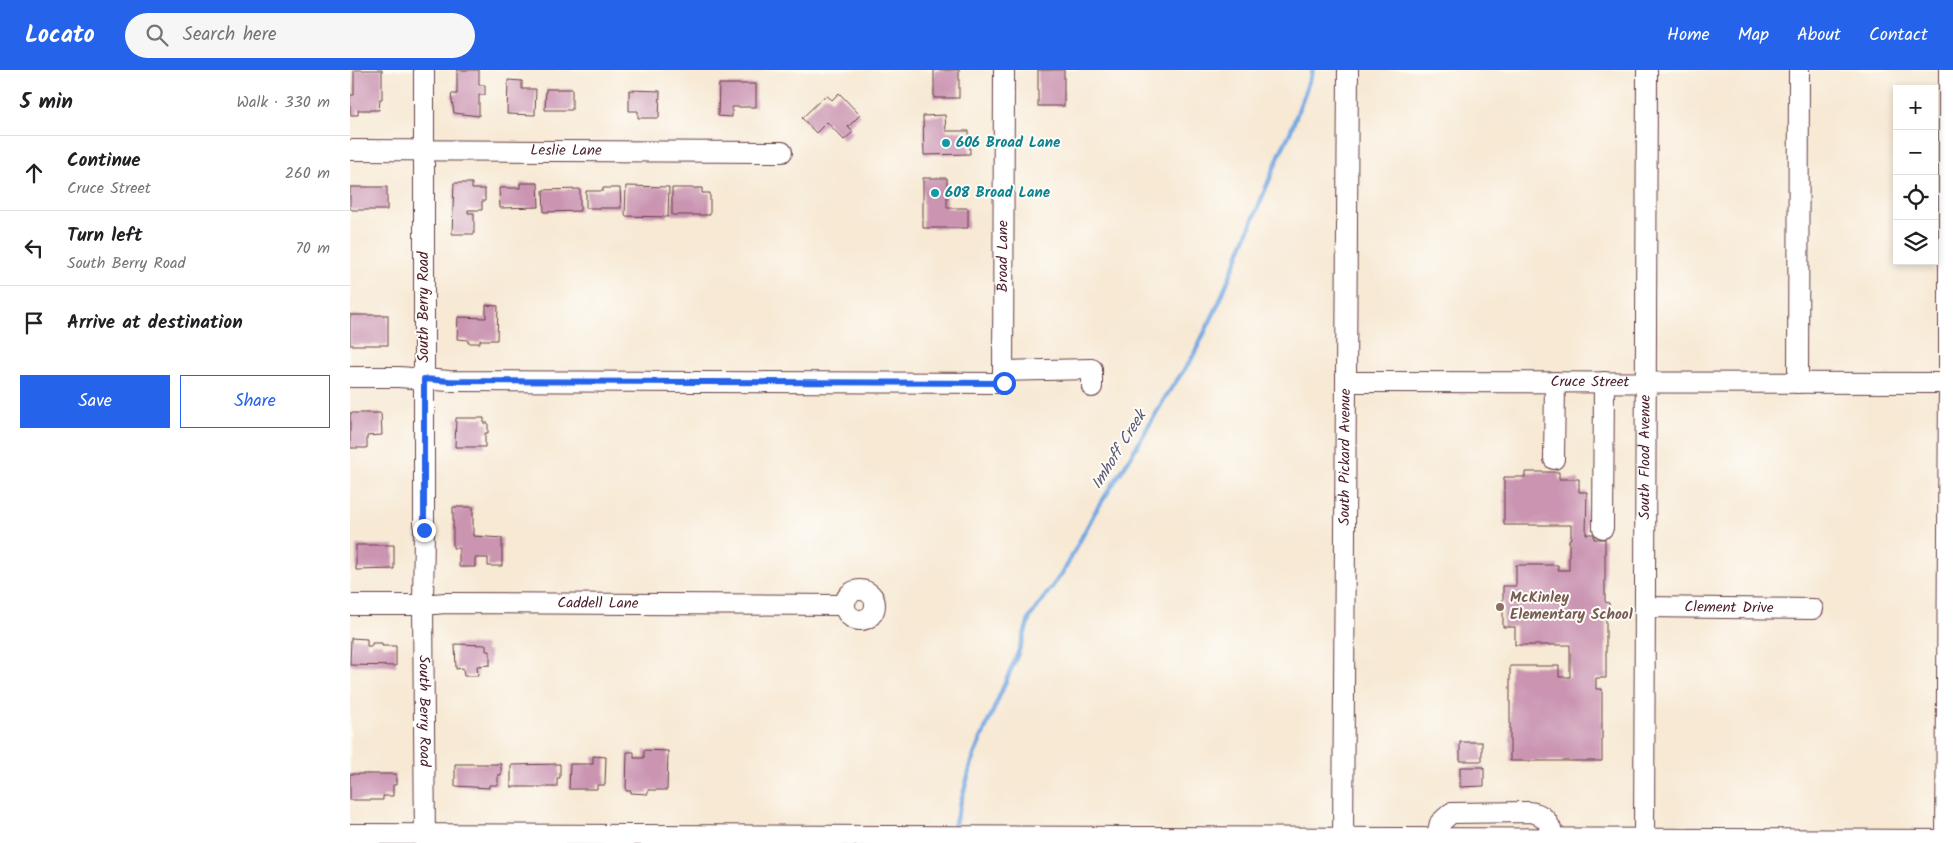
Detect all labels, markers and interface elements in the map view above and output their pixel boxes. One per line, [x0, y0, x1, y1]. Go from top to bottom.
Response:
search box [125, 13, 475, 58]
text: Locato [25, 16, 95, 55]
text: Search here [183, 20, 276, 50]
icon: search [143, 21, 171, 49]
text: Home [1667, 21, 1710, 50]
text: Map [1738, 21, 1769, 50]
text: About [1797, 21, 1841, 50]
text: Contact [1869, 21, 1928, 50]
map controls [1893, 85, 1938, 265]
button: + [1893, 85, 1938, 130]
text: 5 min [20, 86, 73, 119]
text: Walk · 330 m [237, 90, 330, 115]
button: − [1893, 130, 1938, 175]
place label: 606 Broad Lane [956, 131, 1061, 155]
marker: 606 Broad Lane [940, 137, 952, 149]
street label: Leslie Lane [530, 139, 602, 163]
text: Continue [67, 146, 140, 176]
icon: ahead [20, 159, 48, 187]
text: 260 m [285, 161, 330, 186]
button: locate [1893, 175, 1938, 220]
text: Cruce Street [67, 176, 151, 201]
place label: 608 Broad Lane [945, 181, 1051, 205]
marker: 608 Broad Lane [929, 187, 941, 199]
street label: Broad Lane [991, 220, 1016, 292]
button: layers [1893, 220, 1938, 265]
text: Turn left [67, 221, 142, 251]
icon: left [20, 234, 48, 262]
text: 70 m [295, 236, 330, 261]
text: South Berry Road [67, 251, 186, 276]
street label: South Berry Road [412, 251, 436, 363]
text: Arrive at destination [67, 308, 243, 338]
icon: arrive [20, 309, 48, 337]
street label: Cruce Street [1551, 370, 1630, 394]
route start [993, 372, 1016, 395]
button: Save [20, 375, 170, 428]
button: Share [180, 375, 330, 428]
street label: South Pickard Avenue [1333, 388, 1358, 526]
street label: South Flood Avenue [1633, 394, 1658, 519]
water label: Imhoff Creek [1085, 404, 1154, 494]
route end [413, 519, 436, 542]
place label: McKinley Elementary School [1510, 586, 1633, 627]
street label: Caddell Lane [557, 592, 639, 616]
street label: Clement Drive [1684, 595, 1774, 621]
marker: McKinley Elementary School [1494, 601, 1506, 613]
street label: South Berry Road [411, 655, 436, 767]

